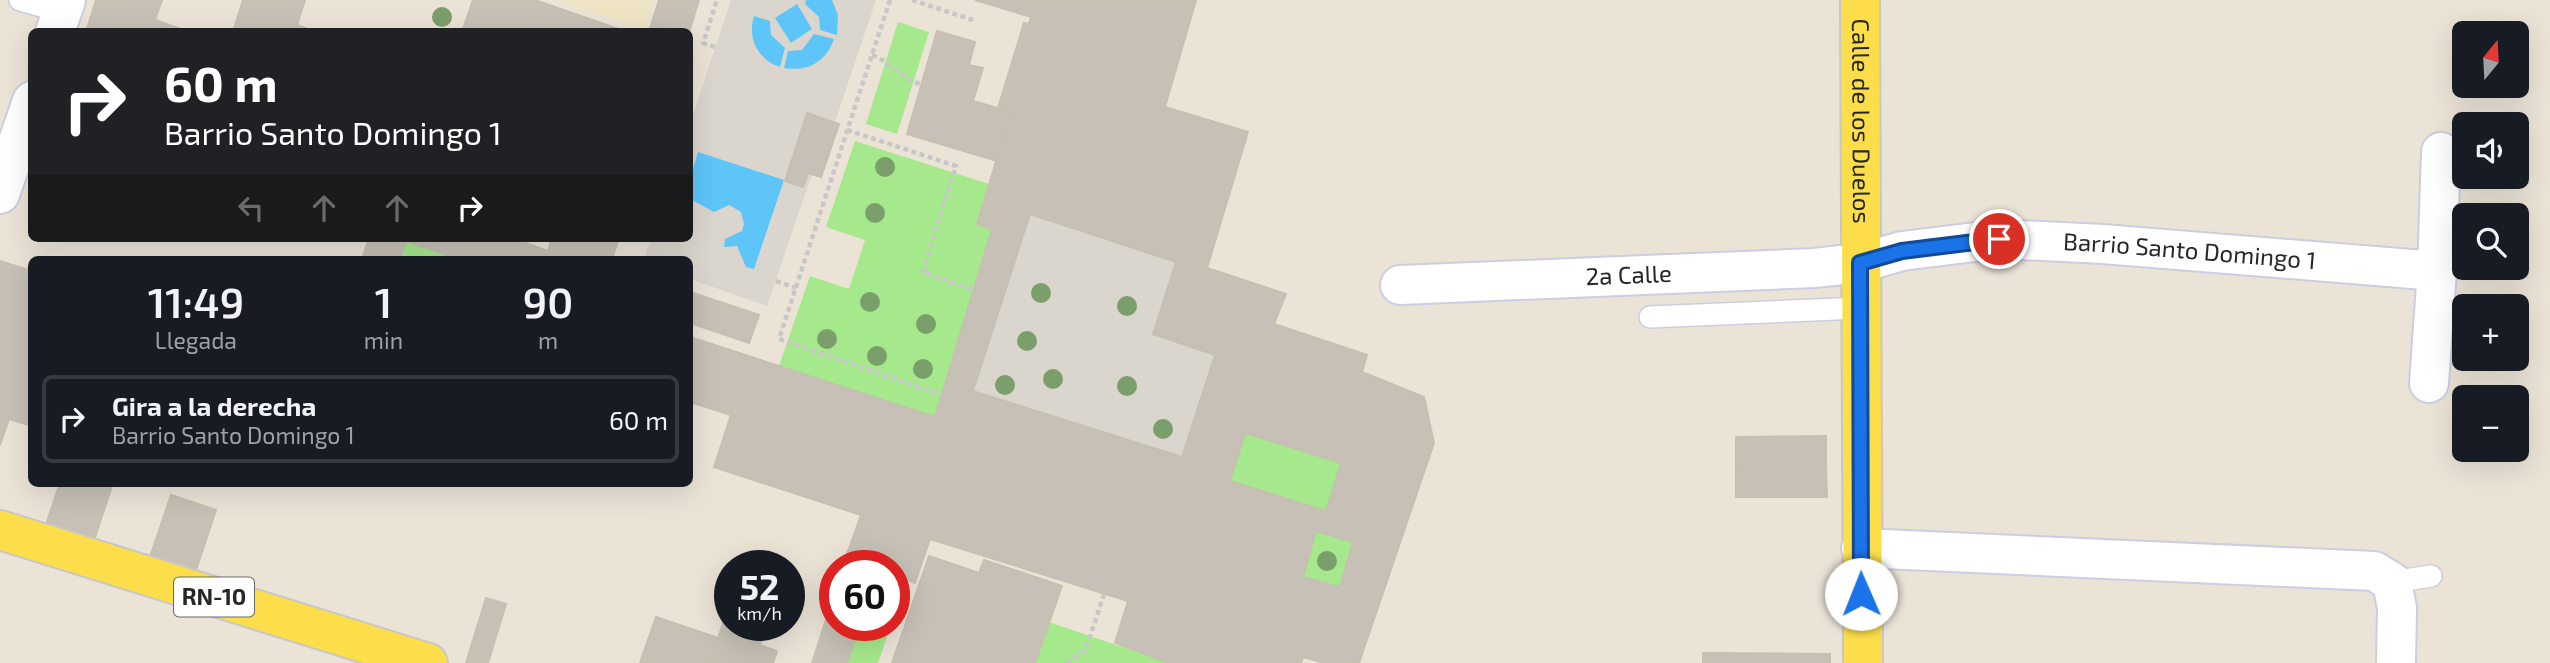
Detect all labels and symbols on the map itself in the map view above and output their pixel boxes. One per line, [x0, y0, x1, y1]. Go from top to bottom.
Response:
street label: Calle de los Duelos [1847, 18, 1877, 224]
north arrow [2452, 21, 2529, 98]
pin [1969, 209, 2029, 269]
street label: Barrio Santo Domingo 1 [2063, 226, 2317, 274]
street label: 2a Calle [1585, 258, 1672, 290]
speed limit sign: 60 [819, 550, 910, 641]
position arrow [1824, 557, 1898, 631]
road number: RN-10 [174, 578, 254, 617]

